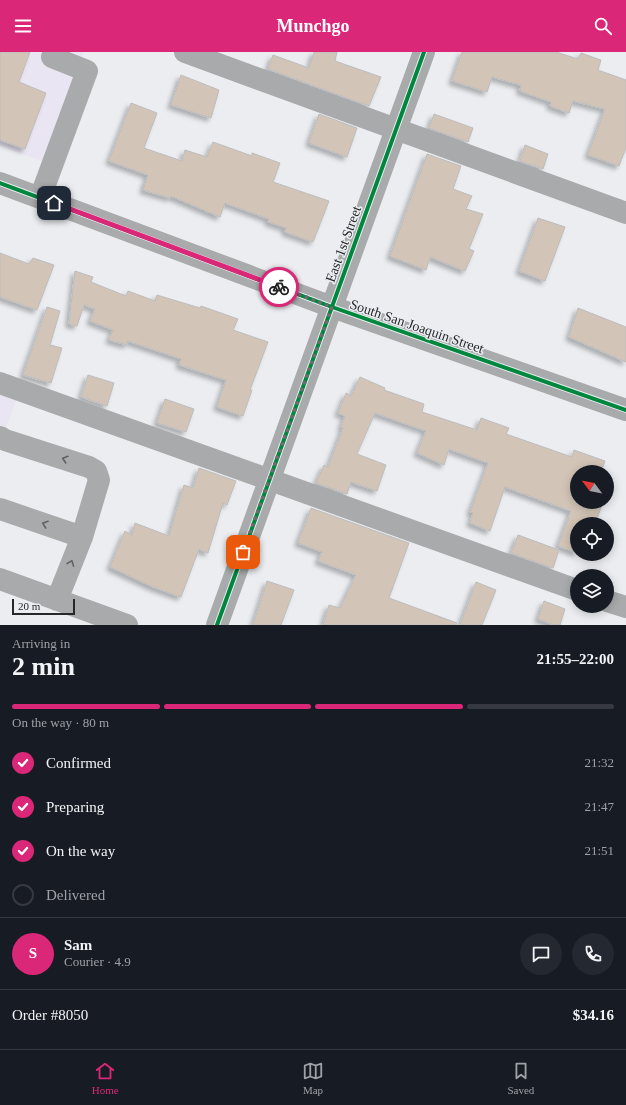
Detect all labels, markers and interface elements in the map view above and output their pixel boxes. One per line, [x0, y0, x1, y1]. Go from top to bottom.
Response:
icon: menu [12, 15, 34, 37]
icon: search [592, 15, 614, 37]
text: Munchgo [276, 16, 350, 36]
pin [37, 186, 71, 220]
icon: home [43, 192, 65, 214]
street label: East 1st Street [323, 204, 364, 284]
courier [259, 267, 299, 307]
icon: bike [268, 276, 290, 298]
street label: South San Joaquin Street [348, 297, 486, 356]
one-way arrow [62, 455, 69, 464]
north arrow [570, 465, 614, 509]
map controls [570, 465, 614, 613]
button: locate [570, 517, 614, 561]
one-way arrow [41, 520, 48, 529]
pin [226, 535, 260, 569]
icon: bag [232, 541, 254, 563]
one-way arrow [67, 560, 75, 567]
button: layers [570, 569, 614, 613]
scale bar [12, 597, 75, 616]
text: 20 m [18, 600, 40, 612]
text: Arriving in [12, 636, 70, 651]
text: 21:55–22:00 [537, 651, 614, 667]
text: 2 min [12, 652, 75, 681]
text: On the way · 80 m [12, 715, 109, 730]
icon: check [12, 752, 34, 774]
text: Confirmed [46, 755, 111, 771]
text: 21:32 [584, 755, 614, 770]
icon: check [12, 796, 34, 818]
text: Preparing [46, 799, 104, 815]
text: 21:47 [584, 799, 614, 814]
icon: check [12, 840, 34, 862]
text: On the way [46, 843, 115, 859]
text: 21:51 [584, 843, 614, 858]
text: Delivered [46, 887, 105, 903]
button: chat [520, 933, 562, 975]
button: phone [572, 933, 614, 975]
text: Sam [64, 937, 92, 953]
text: S [29, 945, 37, 961]
text: Courier · 4.9 [64, 954, 131, 969]
text: Order #8050 [12, 1007, 88, 1023]
text: $34.16 [573, 1007, 614, 1023]
tab: Home [92, 1060, 119, 1096]
tab: Map [302, 1060, 324, 1096]
tab: Saved [507, 1060, 534, 1096]

